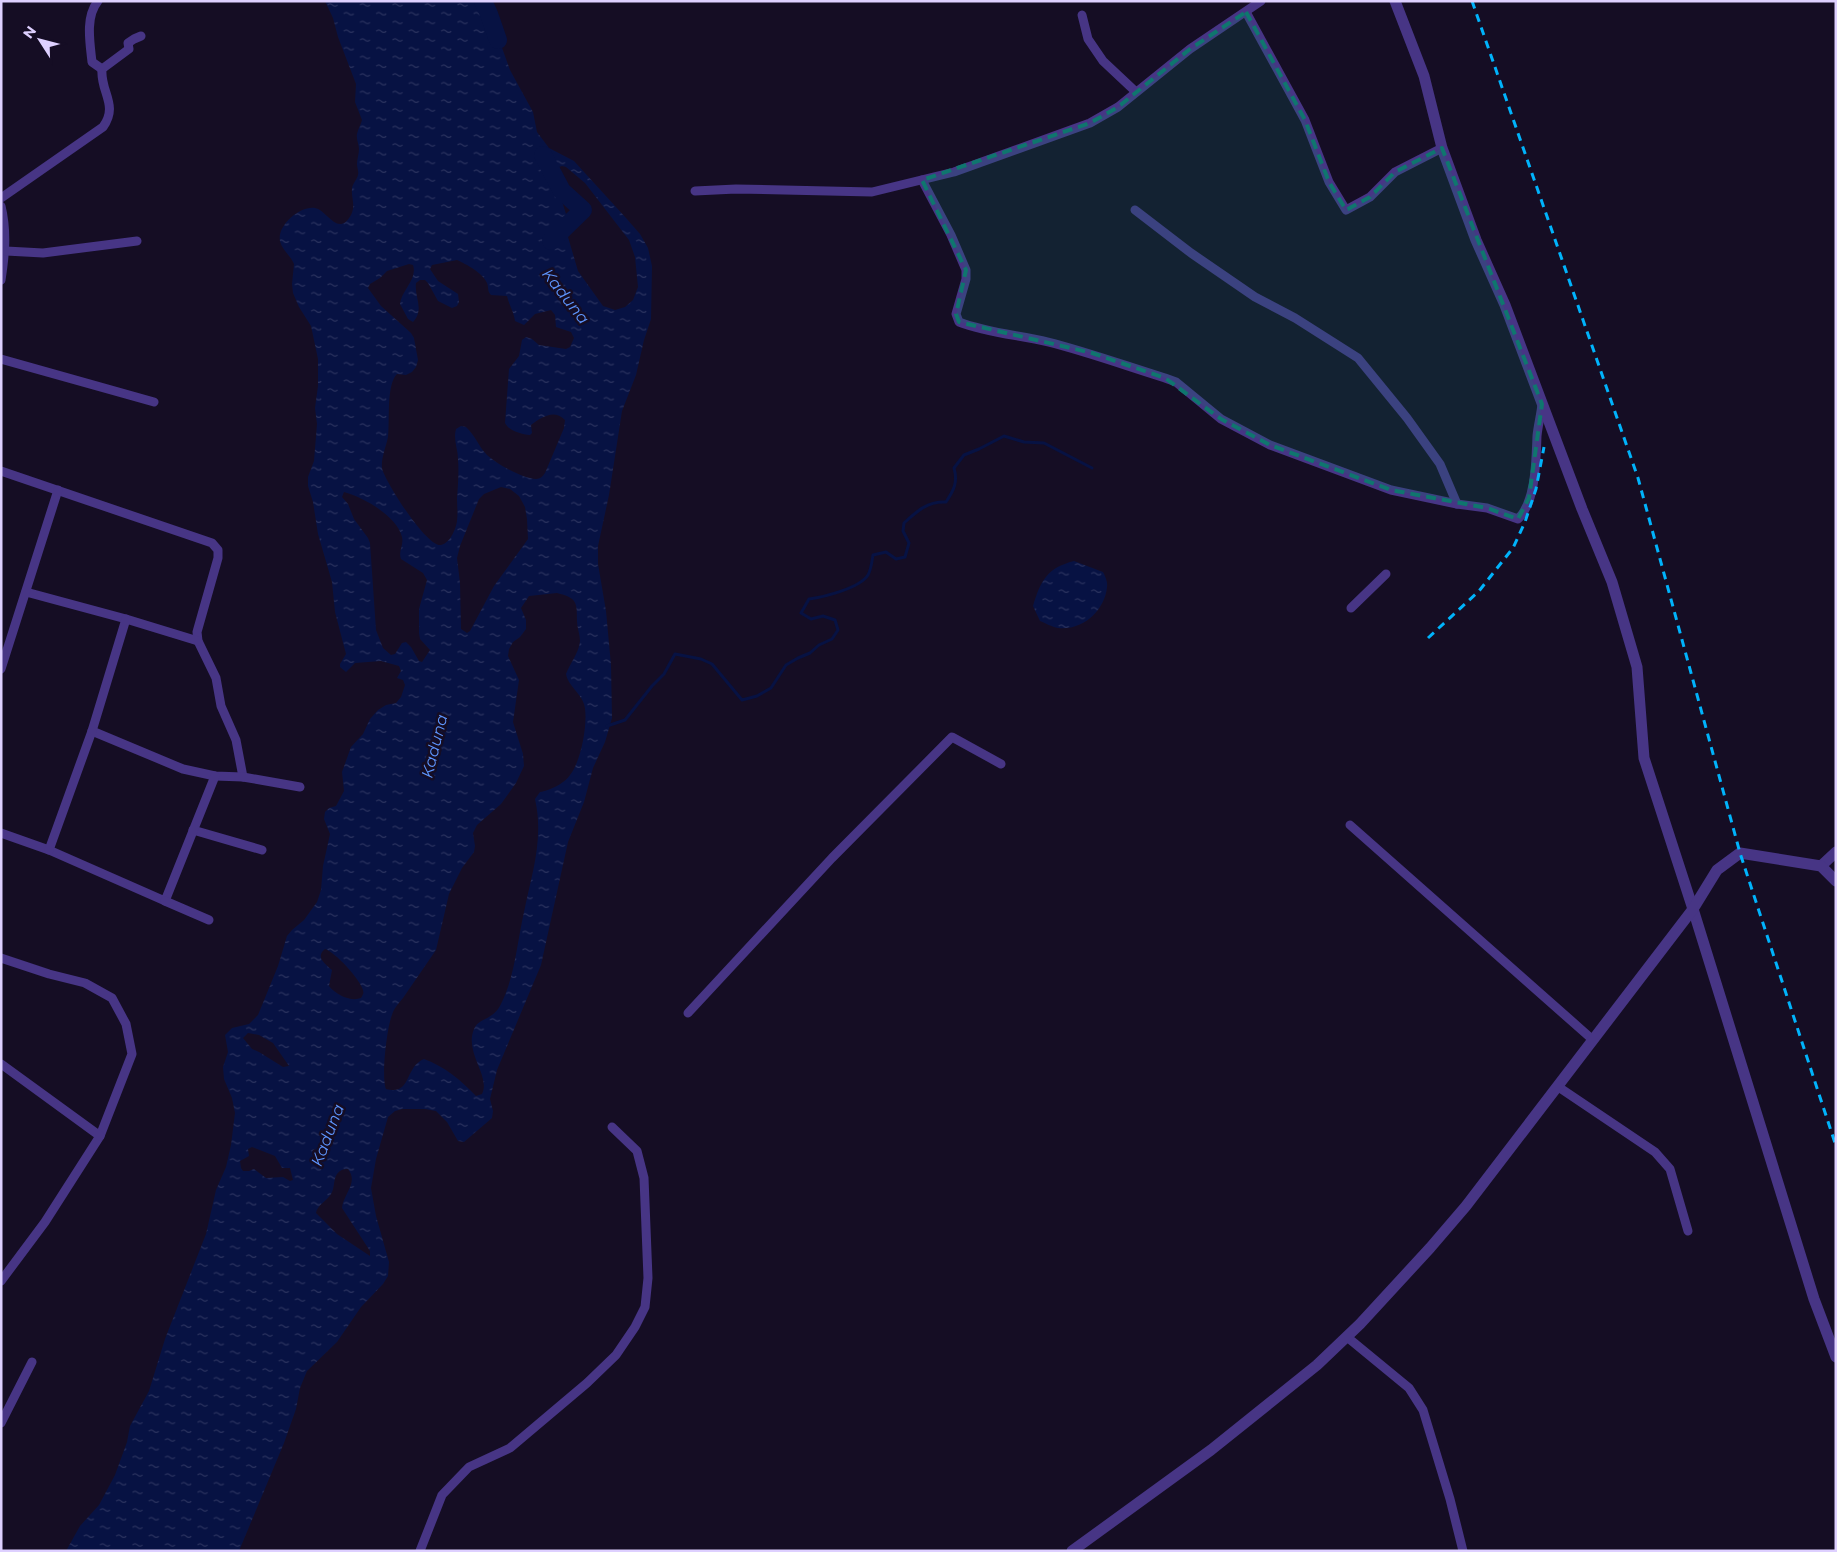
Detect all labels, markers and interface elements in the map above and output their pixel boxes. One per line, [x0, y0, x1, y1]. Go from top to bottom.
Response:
north arrow [15, 15, 65, 65]
text: N [19, 22, 40, 42]
water label: Kaduna [538, 265, 593, 328]
water label: Kaduna [417, 712, 452, 780]
water label: Kaduna [307, 1101, 348, 1169]

